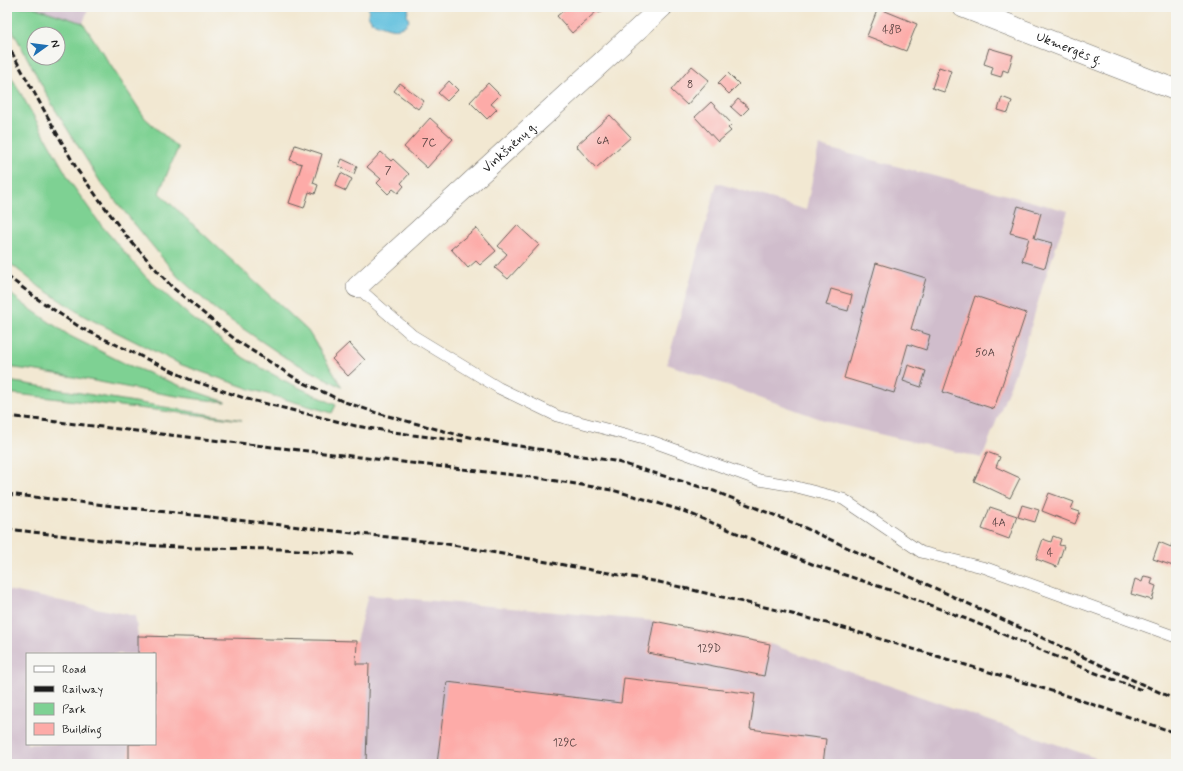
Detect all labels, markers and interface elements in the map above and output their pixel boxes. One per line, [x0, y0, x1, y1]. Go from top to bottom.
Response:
house number: 48B [882, 23, 902, 37]
north arrow [26, 26, 66, 66]
street label: Ukmergės g. [1034, 28, 1105, 70]
text: N [47, 39, 62, 49]
house number: 8 [687, 78, 693, 92]
street label: Vinkšnėnų g. [478, 117, 541, 176]
house number: 6A [597, 134, 609, 148]
house number: 7C [422, 136, 436, 150]
house number: 7 [385, 164, 392, 178]
house number: 50A [975, 346, 995, 360]
house number: 4A [992, 516, 1006, 530]
house number: 4 [1047, 546, 1054, 560]
house number: 129D [697, 642, 721, 656]
legend [26, 653, 156, 745]
text: Road [62, 662, 86, 678]
text: Railway [62, 682, 104, 698]
text: Park [62, 702, 86, 718]
text: Building [62, 722, 102, 739]
house number: 129C [553, 736, 577, 750]

